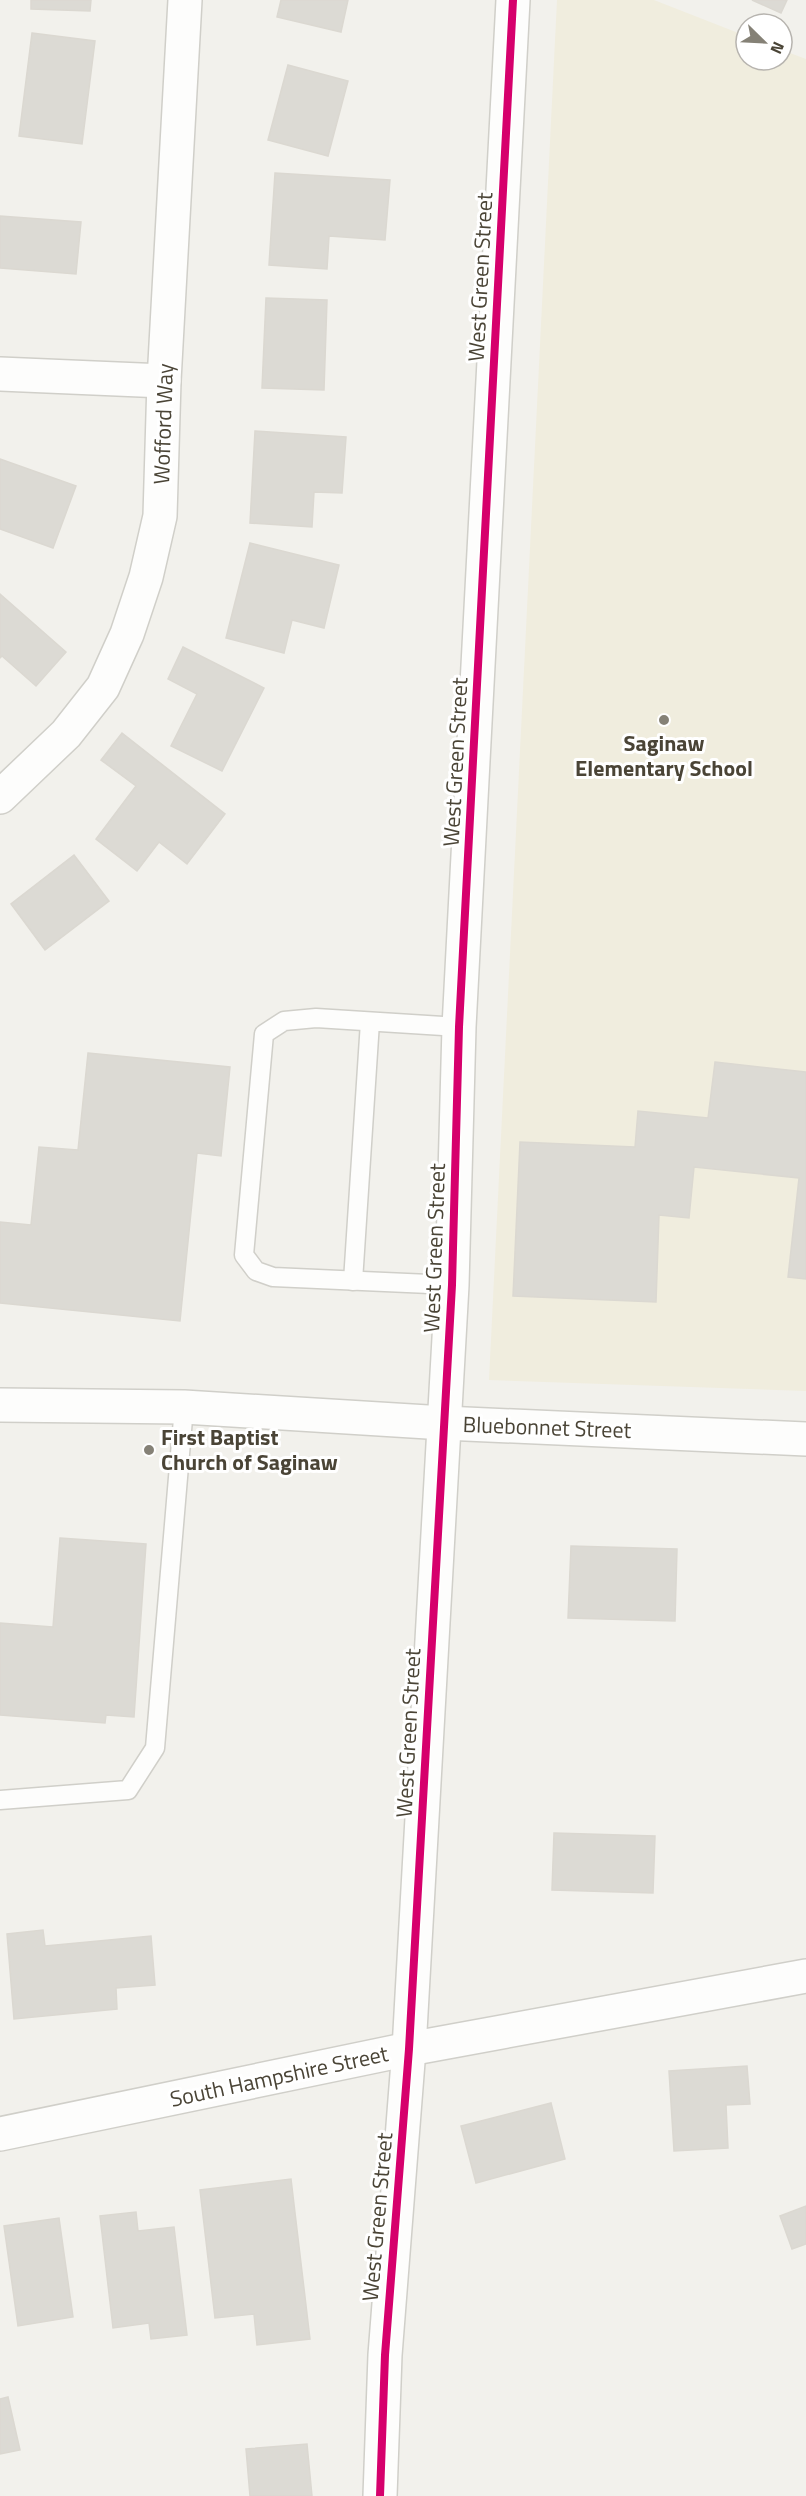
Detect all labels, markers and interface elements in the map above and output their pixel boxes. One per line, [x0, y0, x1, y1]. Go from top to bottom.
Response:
north arrow [734, 12, 794, 72]
text: N [764, 38, 791, 58]
street label: West Green Street [459, 191, 501, 363]
street label: Wofford Way [144, 362, 182, 485]
street label: West Green Street [434, 676, 476, 848]
marker: Saginaw Elementary School [657, 713, 671, 727]
place label: Saginaw Elementary School [575, 726, 753, 785]
street label: West Green Street [414, 1162, 454, 1333]
street label: Bluebonnet Street [462, 1407, 632, 1447]
place label: First Baptist Church of Saginaw [161, 1420, 338, 1479]
marker: First Baptist Church of Saginaw [142, 1443, 156, 1457]
street label: West Green Street [387, 1647, 429, 1819]
street label: South Hampshire Street [167, 2036, 392, 2116]
street label: West Green Street [353, 2131, 401, 2303]

